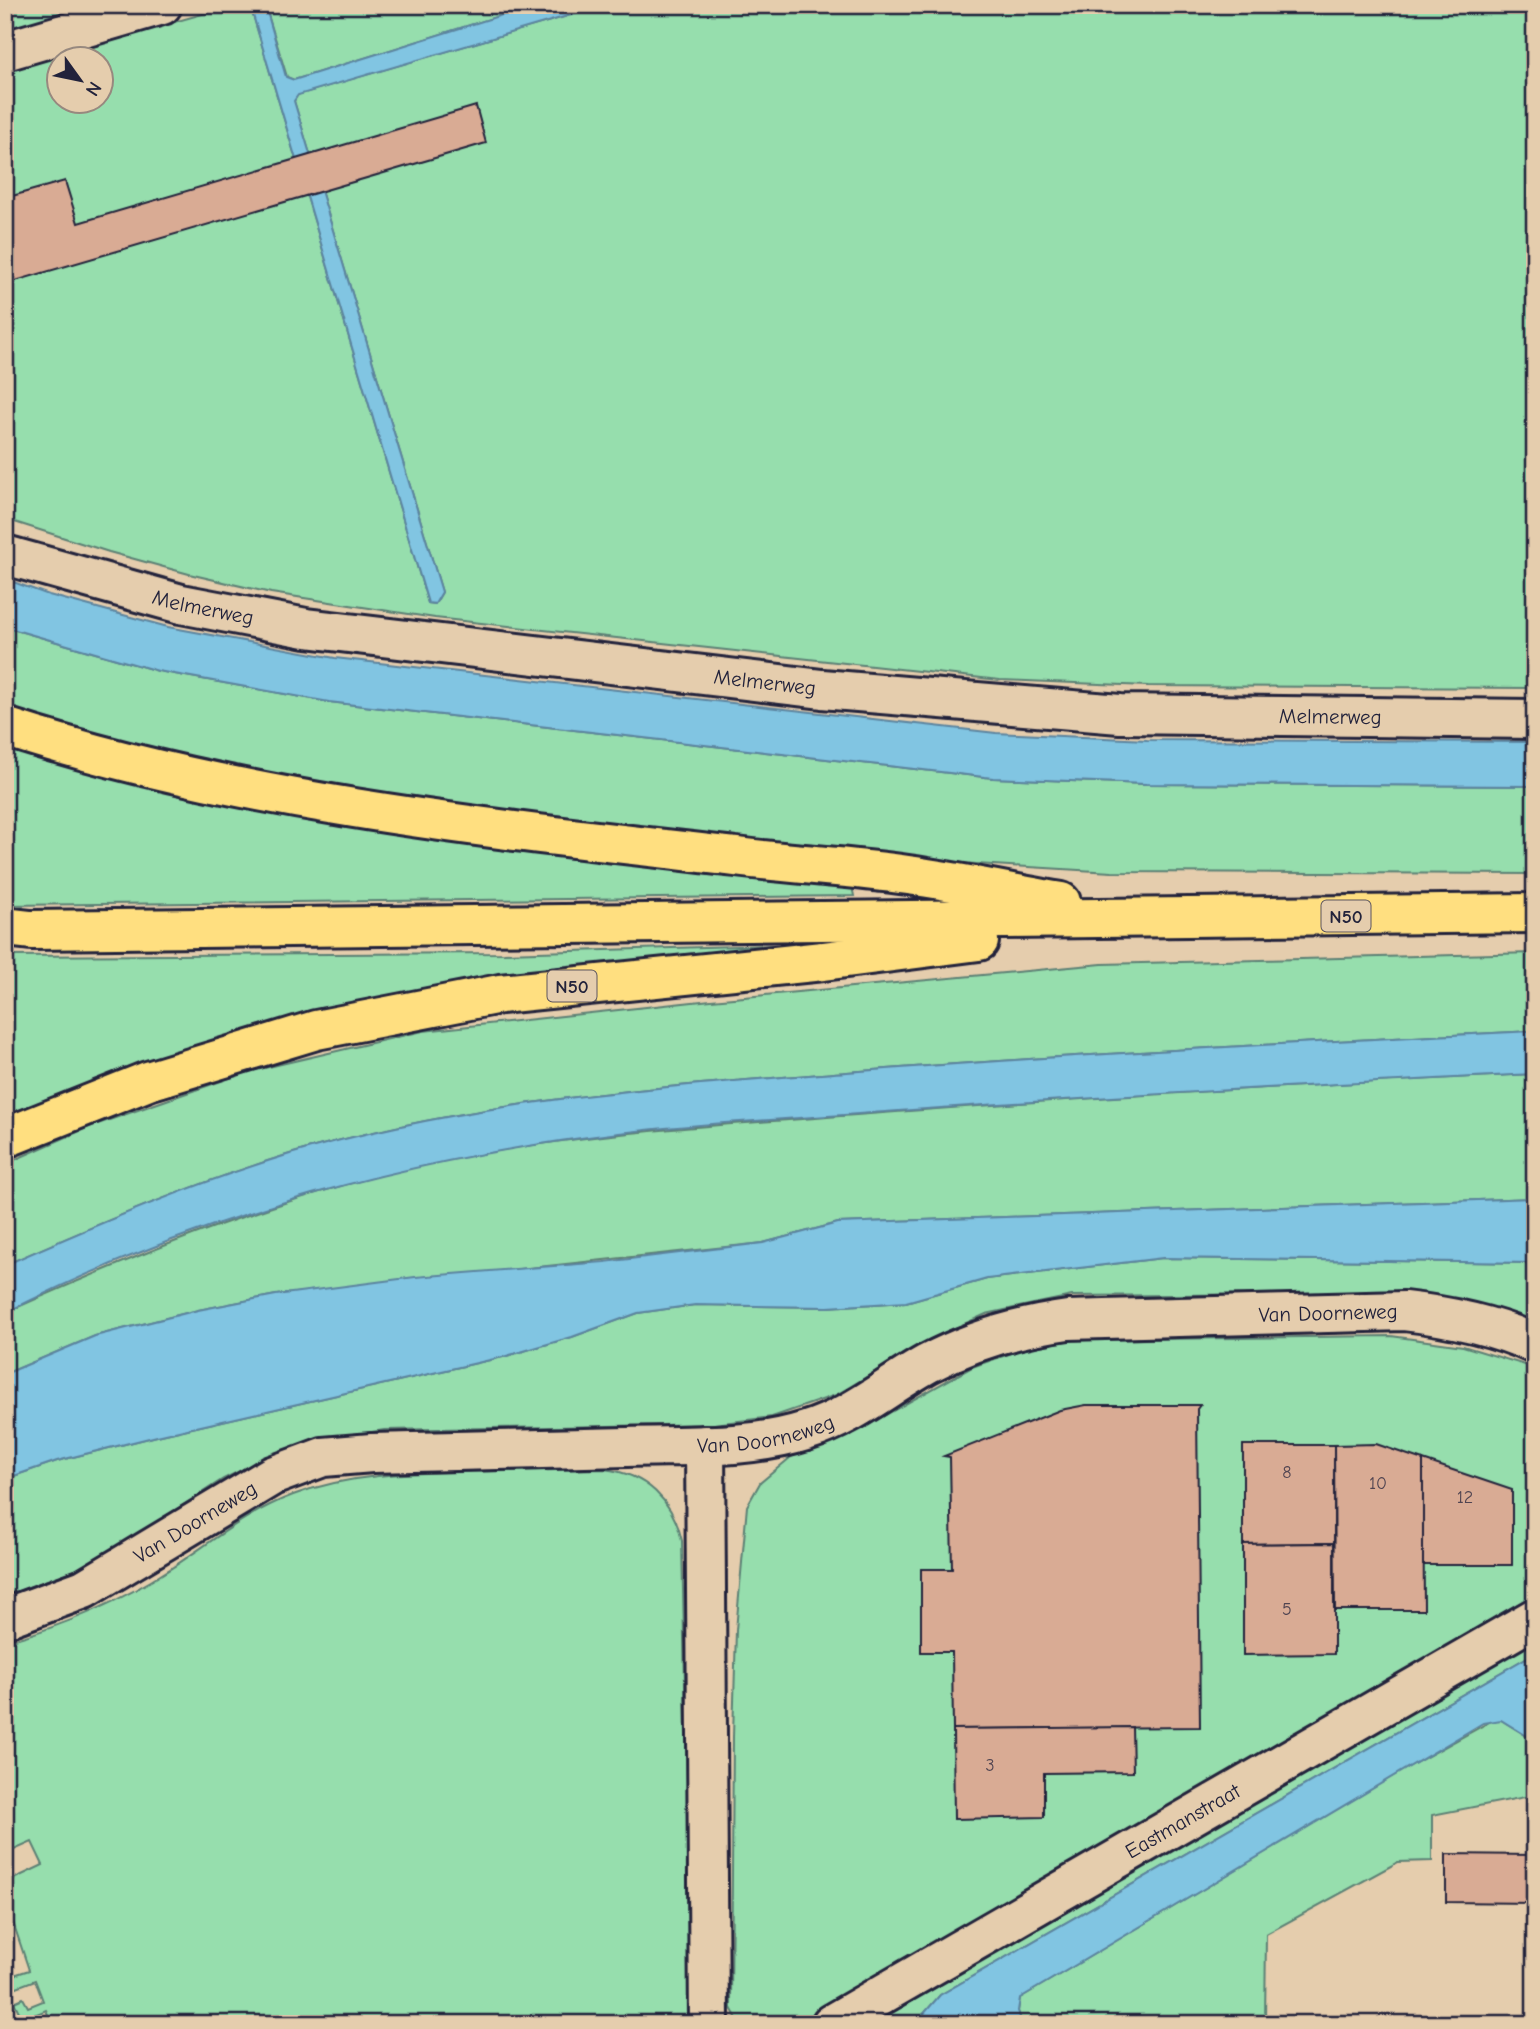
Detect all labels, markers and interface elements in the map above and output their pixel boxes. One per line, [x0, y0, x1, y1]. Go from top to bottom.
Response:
north arrow [46, 46, 116, 116]
text: N [81, 78, 106, 100]
street label: Melmerweg [150, 585, 256, 630]
street label: Melmerweg [712, 664, 817, 700]
street label: Melmerweg [1279, 704, 1382, 729]
road number: N50 [1322, 900, 1370, 932]
road number: N50 [548, 970, 596, 1002]
street label: Van Doorneweg [1258, 1299, 1398, 1327]
street label: Van Doorneweg [697, 1410, 838, 1458]
house number: 8 [1282, 1462, 1292, 1483]
house number: 10 [1369, 1473, 1387, 1494]
street label: Van Doorneweg [129, 1476, 261, 1568]
house number: 12 [1457, 1487, 1473, 1508]
house number: 5 [1282, 1599, 1292, 1620]
house number: 3 [985, 1755, 995, 1776]
street label: Eastmanstraat [1121, 1778, 1245, 1864]

